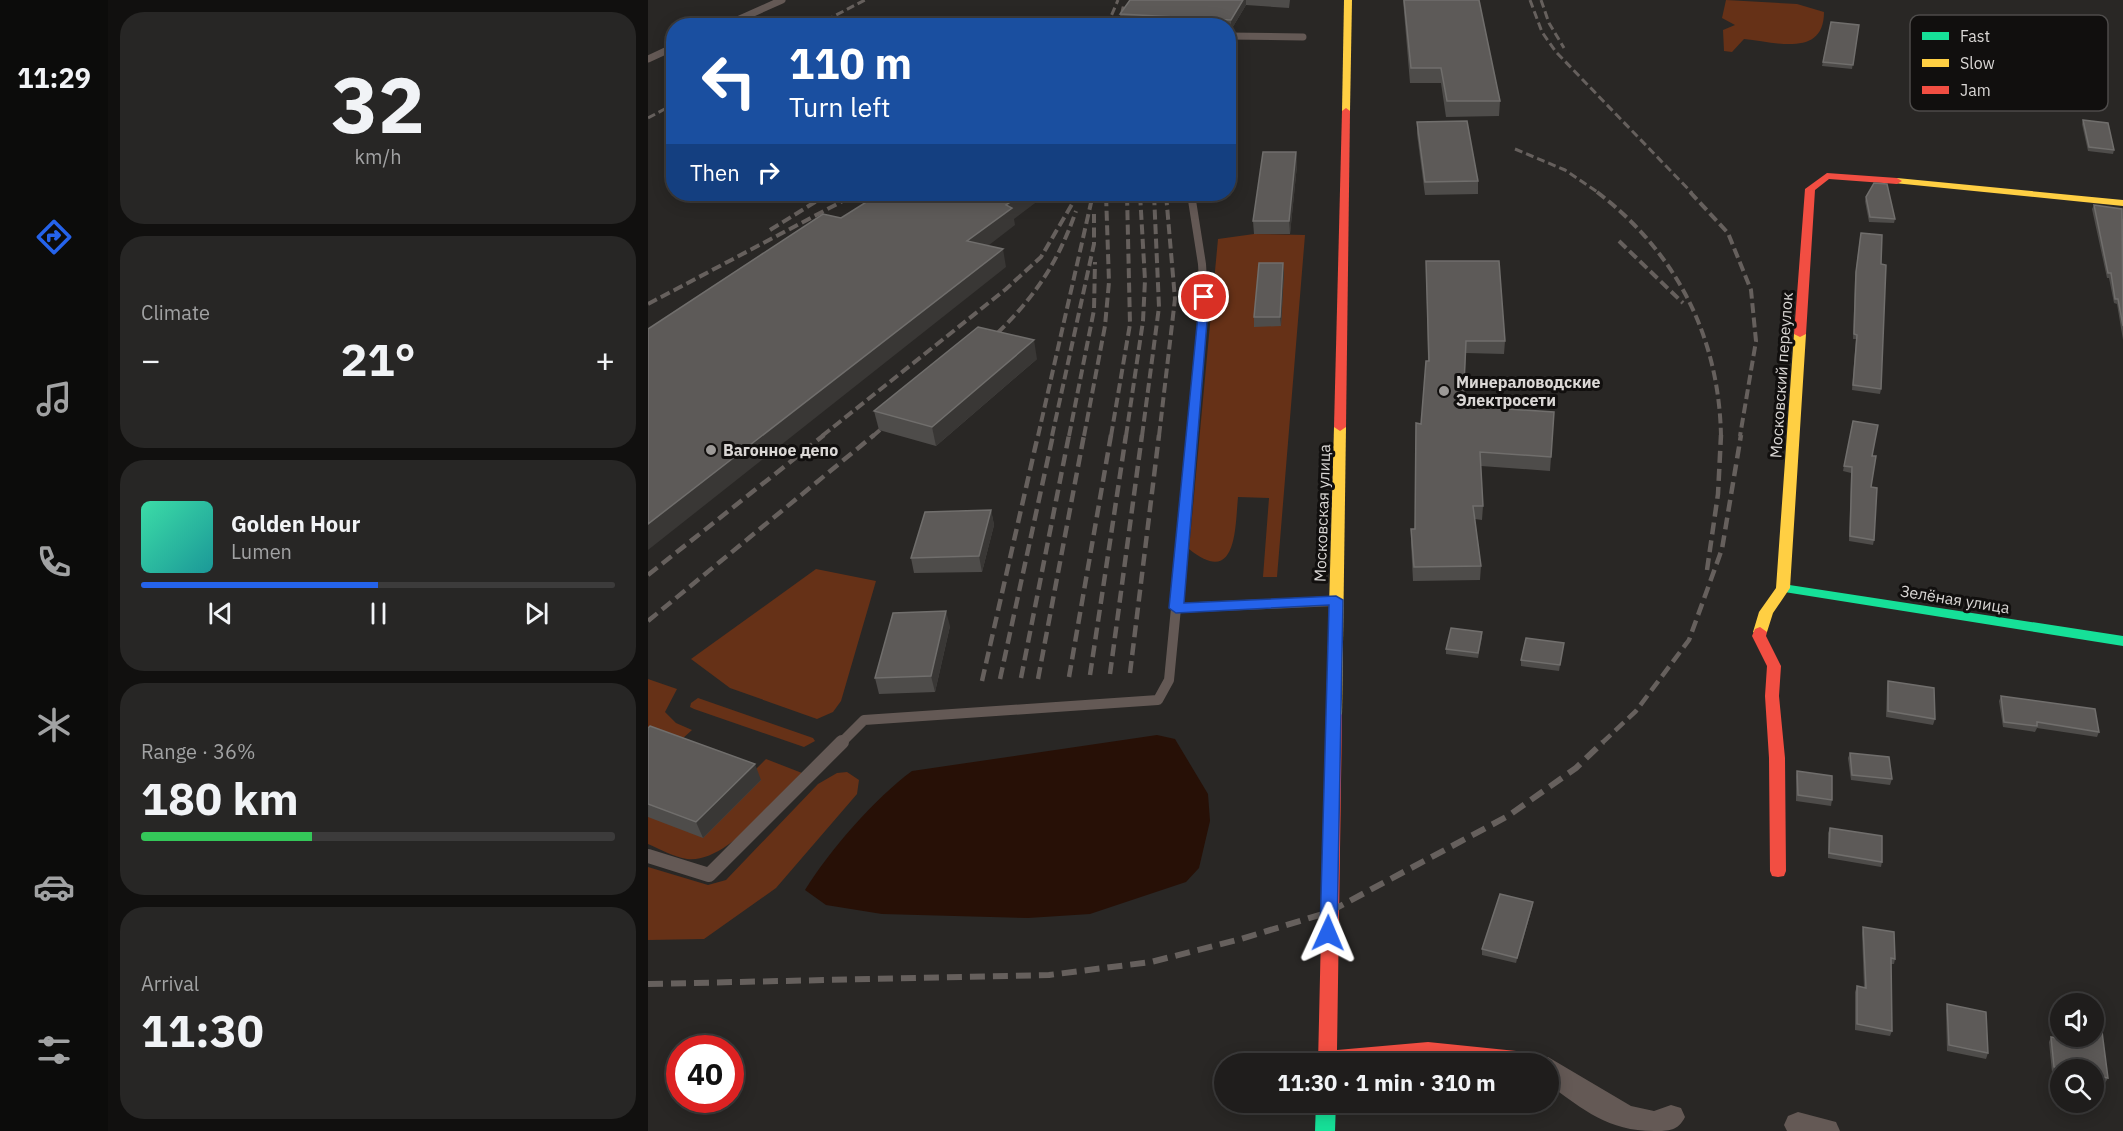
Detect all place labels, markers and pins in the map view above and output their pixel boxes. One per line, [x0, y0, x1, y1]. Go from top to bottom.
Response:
pin [1178, 271, 1229, 322]
place label: Минераловодские Электросети [1456, 372, 1600, 410]
marker: Минераловодские Электросети [1437, 384, 1451, 398]
place label: Вагонное депо [723, 440, 838, 460]
marker: Вагонное депо [704, 443, 718, 457]

